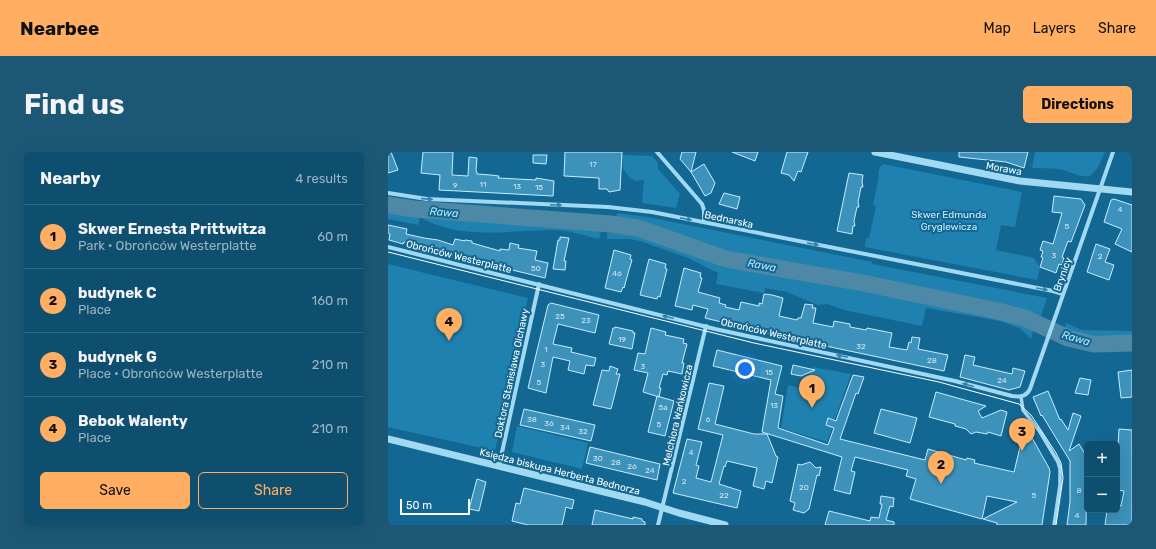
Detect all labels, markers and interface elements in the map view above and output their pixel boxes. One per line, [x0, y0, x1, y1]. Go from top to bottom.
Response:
text: Nearbee [20, 17, 99, 40]
text: Map [984, 20, 1011, 37]
text: Layers [1033, 20, 1076, 37]
text: Share [1098, 20, 1136, 37]
button: Directions [1023, 86, 1132, 123]
text: Find us [24, 88, 124, 121]
house number: 17 [589, 160, 597, 169]
street label: Morawa [985, 160, 1023, 178]
text: Nearby [40, 168, 101, 188]
text: 4 results [295, 171, 348, 186]
house number: 11 [480, 180, 486, 189]
house number: 9 [453, 181, 458, 190]
house number: 13 [513, 182, 521, 191]
house number: 15 [535, 183, 543, 192]
one-way arrow [421, 195, 433, 202]
one-way arrow [550, 201, 562, 208]
water label: Rawa [429, 205, 459, 220]
house number: 4 [1118, 205, 1123, 214]
street label: Bednarska [703, 209, 754, 231]
park label: Skwer Edmunda Gryglewicza [911, 209, 987, 233]
one-way arrow [679, 216, 692, 222]
text: Skwer Ernesta Prittwitza [78, 220, 266, 238]
house number: 5 [1065, 222, 1070, 231]
text: 1 [50, 229, 56, 244]
text: 60 m [317, 229, 348, 244]
text: Park · Obrońców Westerplatte [78, 238, 257, 253]
street label: Obrońców Westerplatte [405, 238, 513, 276]
one-way arrow [807, 242, 819, 248]
house number: 3 [1052, 251, 1057, 260]
house number: 2 [1098, 252, 1103, 261]
street label: Brynicy [1051, 255, 1075, 293]
water label: Rawa [746, 256, 778, 275]
house number: 50 [531, 264, 541, 273]
house number: 46 [612, 269, 622, 278]
text: budynek C [78, 284, 157, 302]
one-way arrow [1036, 286, 1048, 292]
text: 2 [49, 293, 57, 308]
text: 160 m [312, 293, 348, 308]
text: Place [78, 302, 111, 317]
street label: Doktora Stanisława Olchawy [492, 307, 532, 439]
pin: 4 [436, 308, 462, 341]
house number: 25 [555, 312, 565, 321]
one-way arrow [662, 313, 674, 319]
house number: 23 [581, 316, 591, 325]
street label: Obrońców Westerplatte [720, 316, 828, 352]
water label: Rawa [1060, 328, 1092, 349]
house number: 19 [618, 335, 626, 344]
house number: 32 [856, 342, 866, 351]
house number: 1 [544, 345, 548, 354]
text: budynek G [78, 348, 157, 366]
one-way arrow [835, 353, 848, 359]
house number: 28 [927, 356, 937, 365]
text: 3 [49, 357, 57, 372]
text: 210 m [312, 357, 348, 372]
your location [735, 359, 755, 379]
house number: 3 [541, 360, 546, 369]
house number: 3 [641, 362, 646, 371]
street label: Melchiora Wańkowicza [660, 363, 695, 467]
text: Place · Obrońców Westerplatte [78, 366, 263, 381]
house number: 15 [765, 368, 773, 377]
pin: 1 [799, 375, 825, 408]
house number: 24 [997, 376, 1007, 385]
house number: 5 [537, 378, 542, 387]
one-way arrow [962, 382, 974, 388]
house number: 13 [770, 401, 778, 410]
house number: 5a [658, 403, 668, 412]
text: Bebok Walenty [78, 412, 188, 430]
house number: 38 [527, 415, 537, 424]
house number: 6 [706, 415, 711, 424]
pin: 3 [1009, 418, 1035, 451]
house number: 36 [544, 419, 554, 428]
house number: 5 [657, 420, 662, 429]
text: 4 [49, 421, 57, 436]
text: 210 m [312, 421, 348, 436]
house number: 34 [560, 423, 570, 432]
house number: 32 [578, 427, 588, 436]
text: Place [78, 430, 111, 445]
map controls [1084, 441, 1120, 513]
button: + [1084, 441, 1120, 477]
street label: Księdza biskupa Herberta Bednorza [478, 446, 641, 498]
house number: 4 [689, 448, 694, 457]
pin: 2 [928, 451, 954, 484]
house number: 30 [593, 454, 603, 463]
house number: 28 [611, 458, 621, 467]
house number: 26 [627, 462, 637, 471]
house number: 24 [645, 466, 655, 475]
button: Save [40, 472, 190, 509]
button: Share [198, 472, 348, 509]
house number: 2 [682, 477, 687, 486]
button: − [1084, 477, 1120, 513]
house number: 20 [799, 483, 809, 492]
house number: 8 [1076, 486, 1082, 495]
house number: 22 [719, 491, 729, 500]
house number: 5 [1032, 491, 1037, 500]
scale bar [400, 497, 470, 516]
text: 50 m [406, 499, 432, 512]
house number: 4 [1075, 511, 1080, 520]

